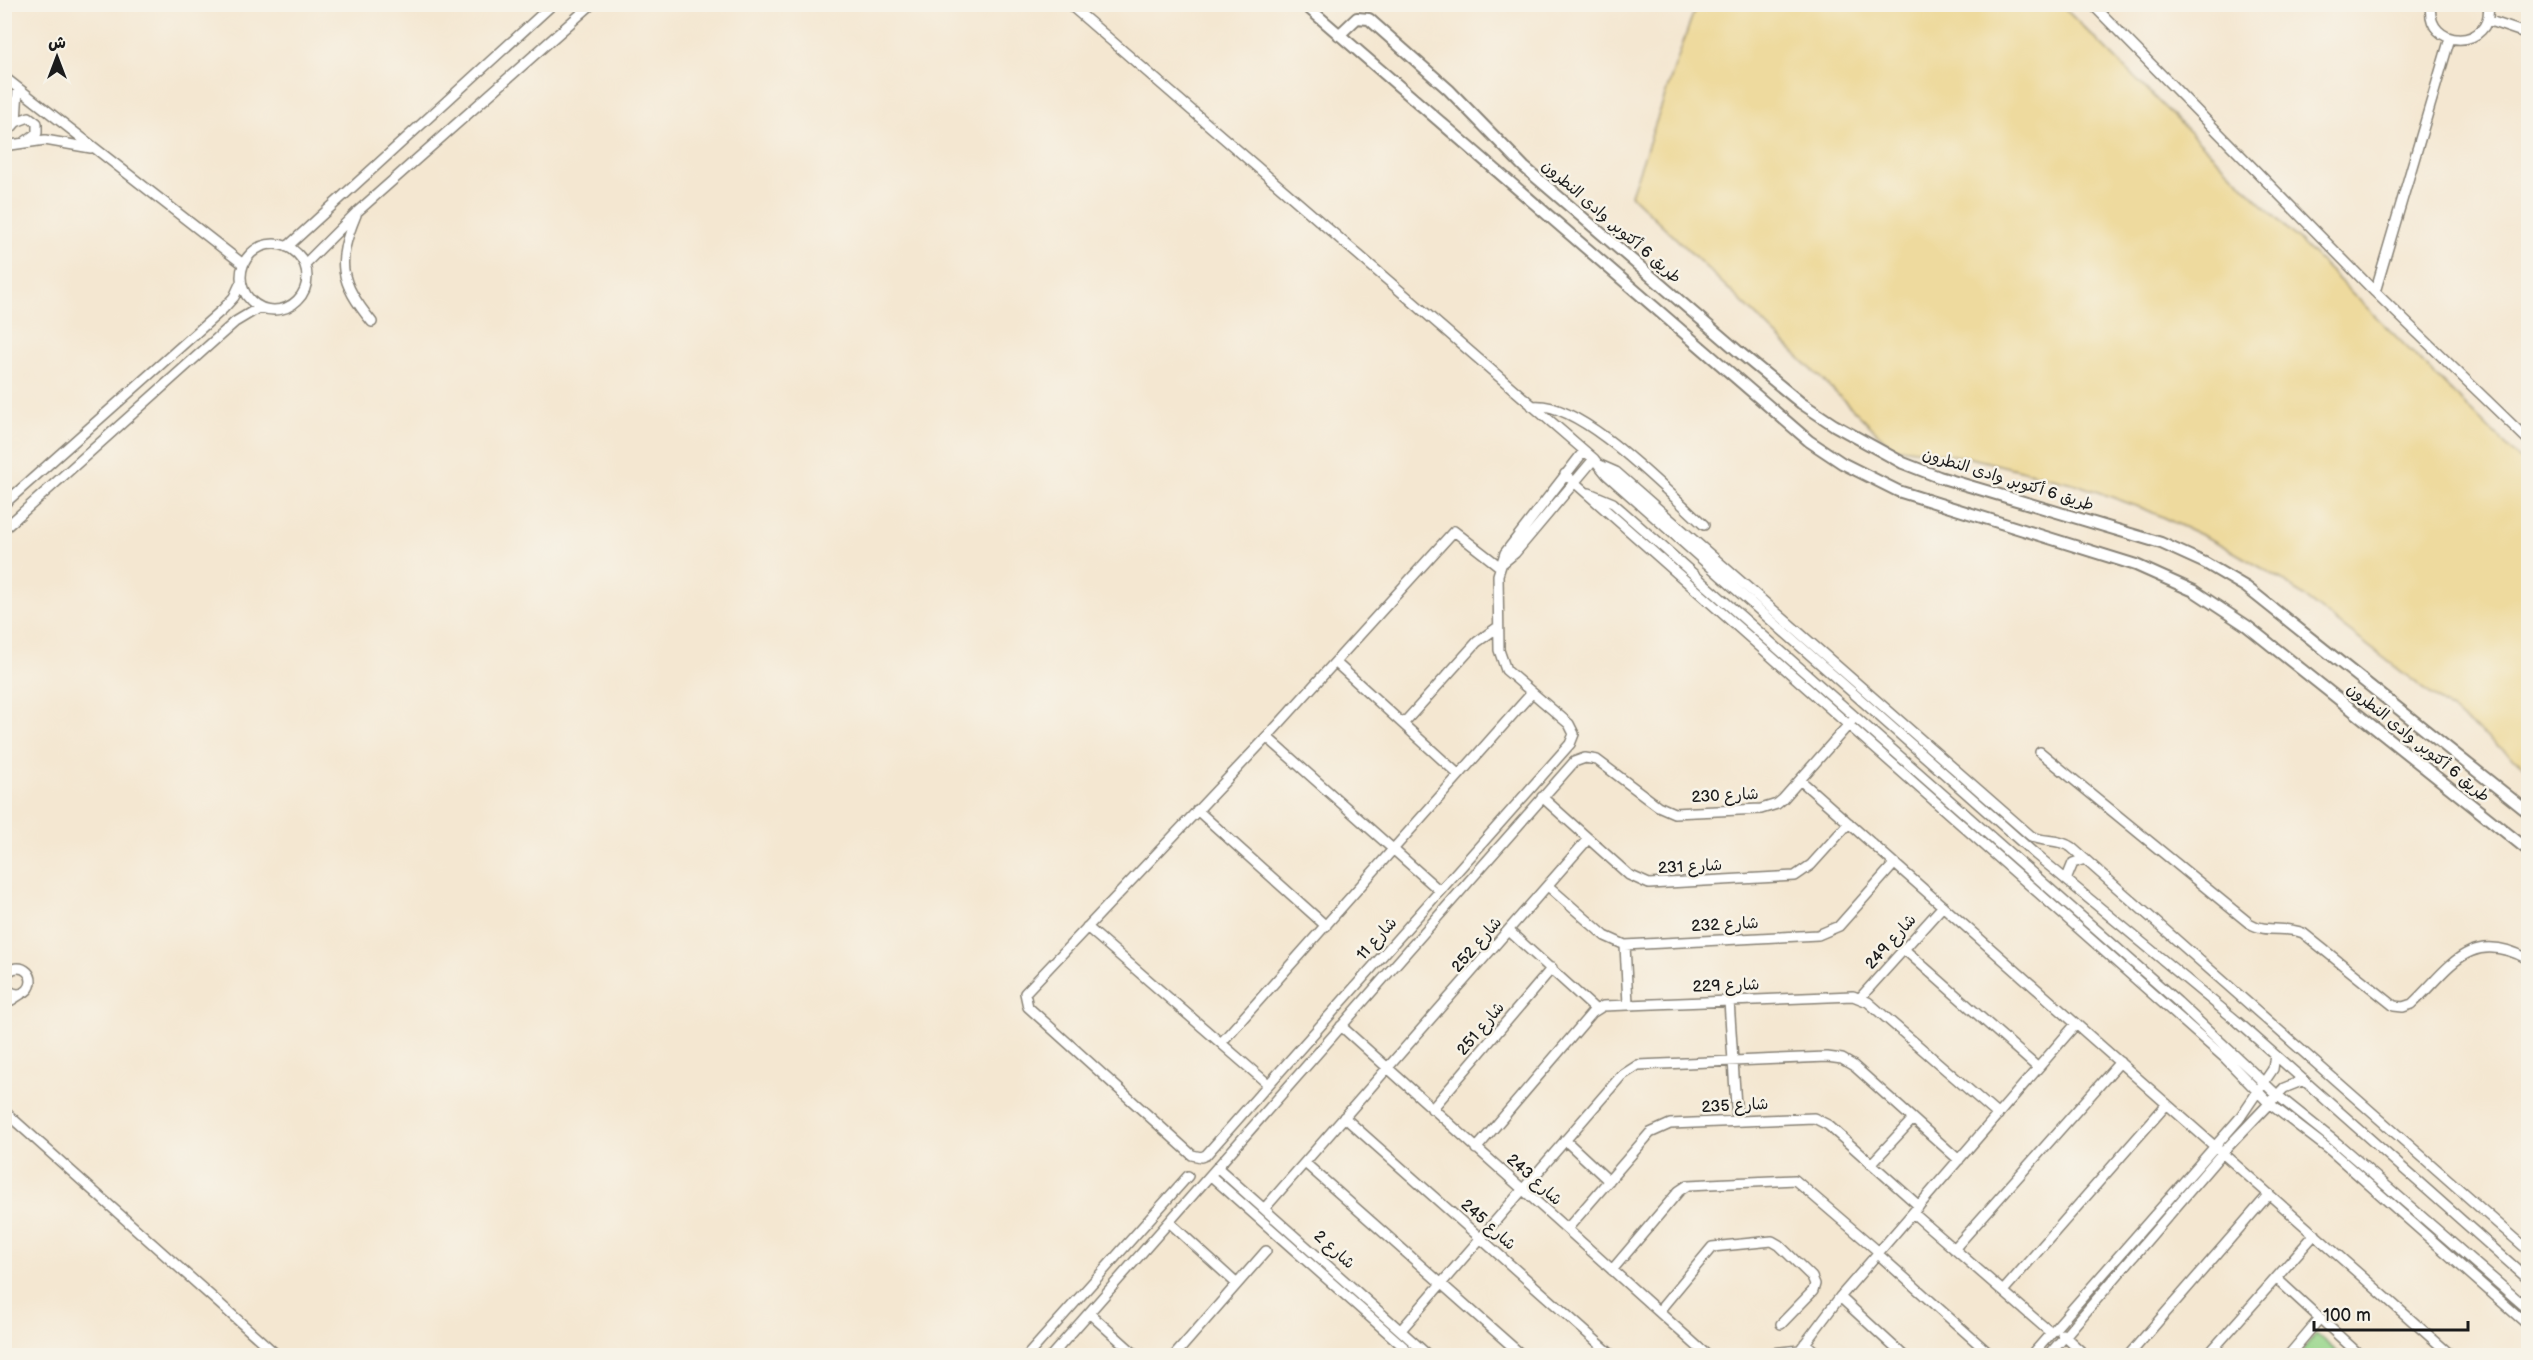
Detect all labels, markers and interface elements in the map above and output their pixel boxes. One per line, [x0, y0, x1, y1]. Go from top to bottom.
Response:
north arrow [27, 27, 87, 87]
text: ش [48, 34, 66, 53]
street label: طريق 6 أكتوبر, وادى النطرون [1537, 156, 1685, 288]
street label: طريق 6 أكتوبر, وادى النطرون [1920, 445, 2096, 515]
street label: طريق 6 أكتوبر, وادى النطرون [2343, 679, 2493, 807]
street label: شارع 230 [1691, 785, 1759, 808]
street label: شارع 231 [1657, 856, 1723, 879]
street label: شارع 249 [1861, 911, 1921, 974]
street label: شارع 252 [1448, 913, 1507, 977]
street label: شارع 11 [1353, 914, 1402, 965]
street label: شارع 232 [1691, 914, 1759, 937]
street label: شارع 229 [1692, 975, 1760, 998]
street label: شارع 251 [1453, 998, 1510, 1060]
street label: شارع 235 [1701, 1095, 1769, 1118]
street label: شارع 243 [1502, 1150, 1566, 1210]
street label: شارع 245 [1456, 1195, 1519, 1255]
street label: شارع 2 [1309, 1227, 1358, 1274]
scale bar [2314, 1294, 2468, 1332]
text: 100 m [2323, 1305, 2371, 1326]

